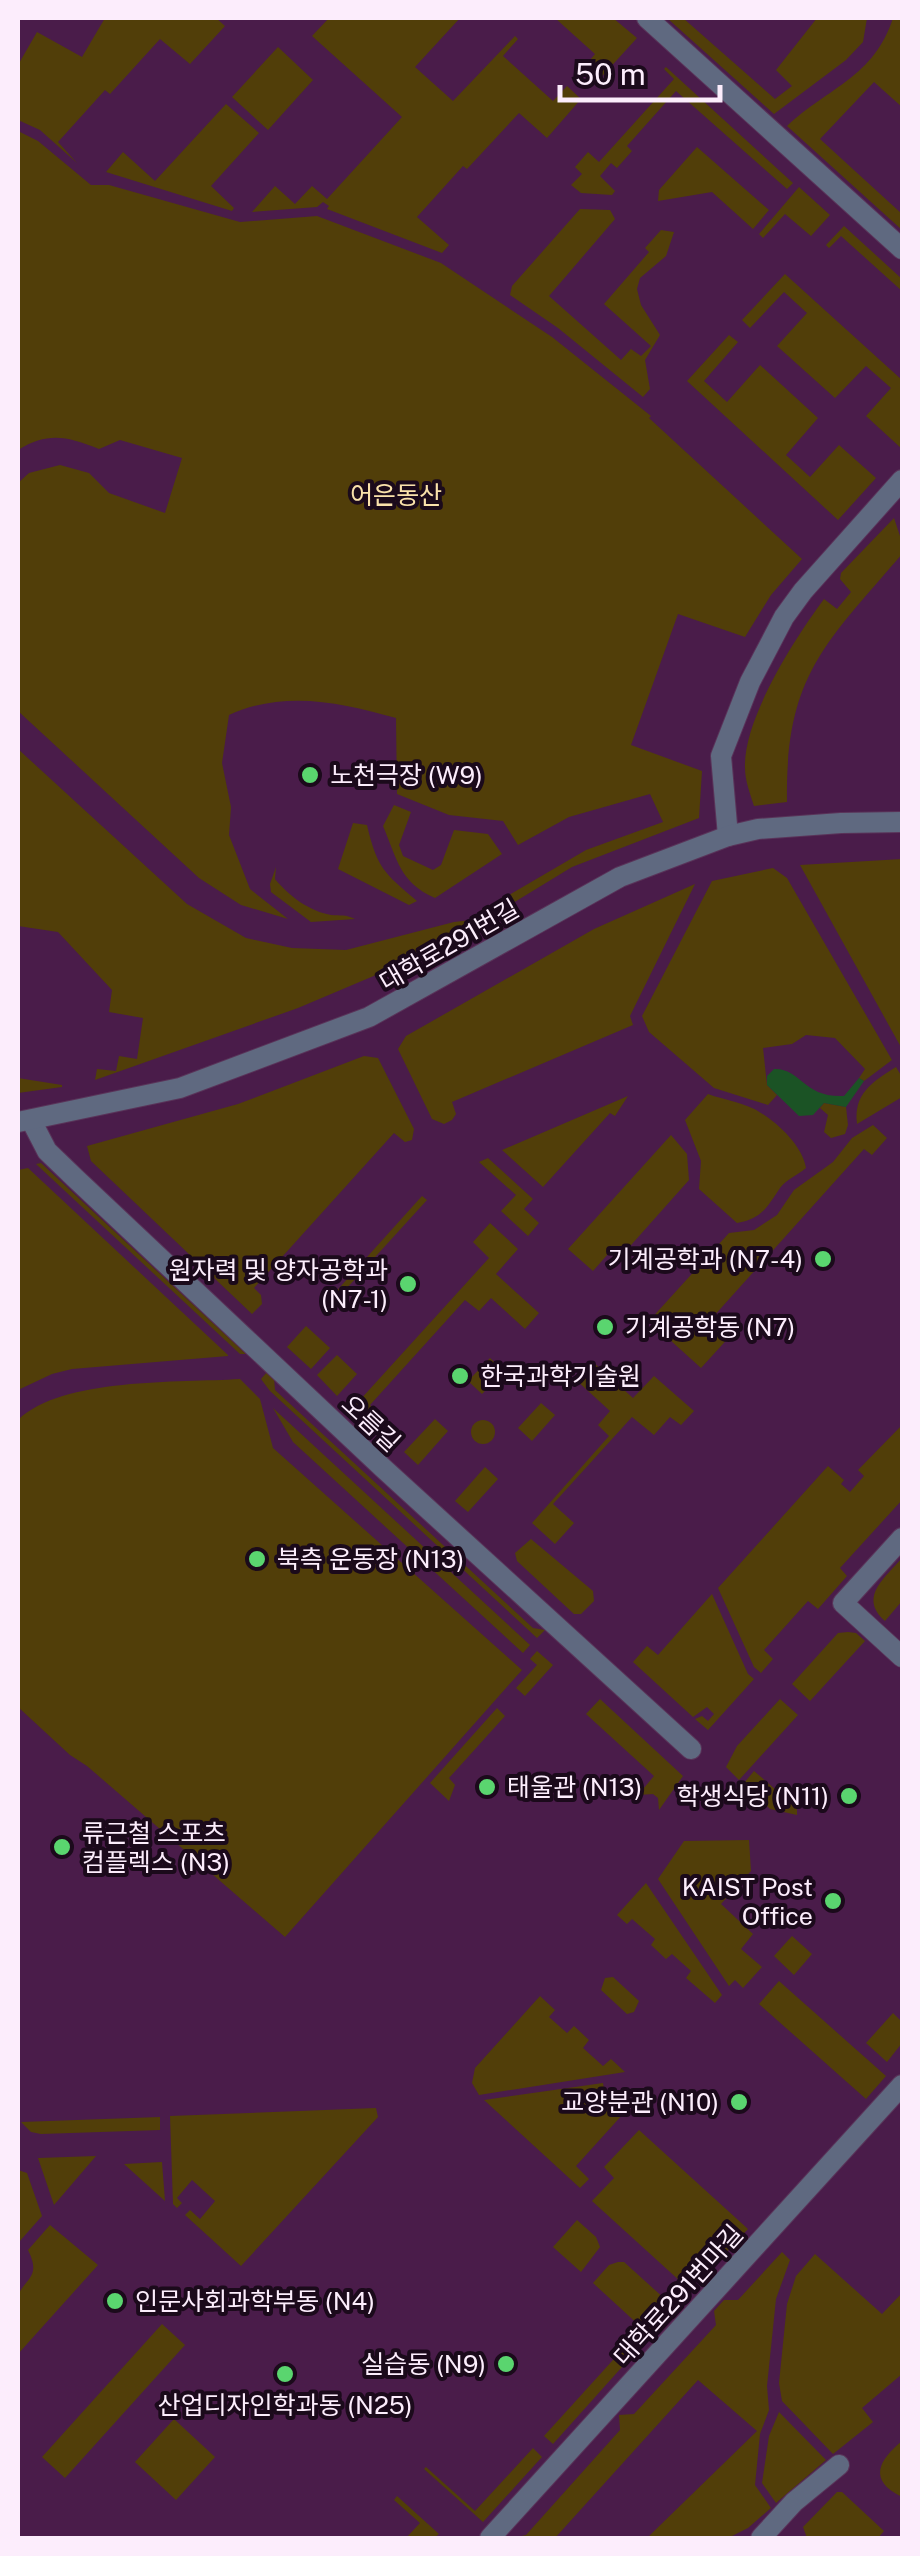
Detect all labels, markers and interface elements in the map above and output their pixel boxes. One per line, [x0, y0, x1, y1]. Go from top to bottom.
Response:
scale bar [560, 40, 720, 102]
text: 50 m [575, 56, 646, 92]
park label: 어은동산 [350, 480, 442, 510]
place label: 노천극장 (W9) [330, 760, 483, 790]
marker: 노천극장 (W9) [299, 764, 321, 786]
street label: 대학로291번길 [374, 893, 524, 997]
place label: 기계공학과 (N7-4) [608, 1244, 803, 1274]
marker: 기계공학과 (N7-4) [812, 1248, 834, 1270]
place label: 원자력 및 양자공학과 (N7-1) [169, 1255, 388, 1314]
marker: 원자력 및 양자공학과 (N7-1) [397, 1273, 419, 1295]
place label: 기계공학동 (N7) [625, 1312, 795, 1342]
marker: 기계공학동 (N7) [594, 1316, 616, 1338]
place label: 한국과학기술원 [480, 1361, 641, 1391]
marker: 한국과학기술원 [449, 1365, 471, 1387]
street label: 오름길 [336, 1388, 406, 1458]
place label: 북측 운동장 (N13) [277, 1544, 464, 1574]
marker: 북측 운동장 (N13) [246, 1548, 268, 1570]
place label: 태울관 (N13) [507, 1772, 642, 1802]
marker: 태울관 (N13) [476, 1776, 498, 1798]
place label: 학생식당 (N11) [676, 1781, 829, 1811]
marker: 학생식당 (N11) [838, 1785, 860, 1807]
place label: 류근철 스포츠 컴플렉스 (N3) [82, 1818, 230, 1877]
marker: 류근철 스포츠 컴플렉스 (N3) [51, 1836, 73, 1858]
place label: KAIST Post Office [682, 1872, 813, 1931]
marker: KAIST Post Office [822, 1890, 844, 1912]
place label: 교양분관 (N10) [561, 2087, 719, 2117]
marker: 교양분관 (N10) [728, 2091, 750, 2113]
street label: 대학로291번마길 [607, 2219, 749, 2371]
place label: 인문사회과학부동 (N4) [135, 2286, 375, 2316]
marker: 인문사회과학부동 (N4) [104, 2290, 126, 2312]
place label: 실습동 (N9) [361, 2349, 486, 2379]
marker: 실습동 (N9) [495, 2353, 517, 2375]
marker: 산업디자인학과동 (N25) [274, 2363, 296, 2385]
place label: 산업디자인학과동 (N25) [157, 2390, 413, 2420]

